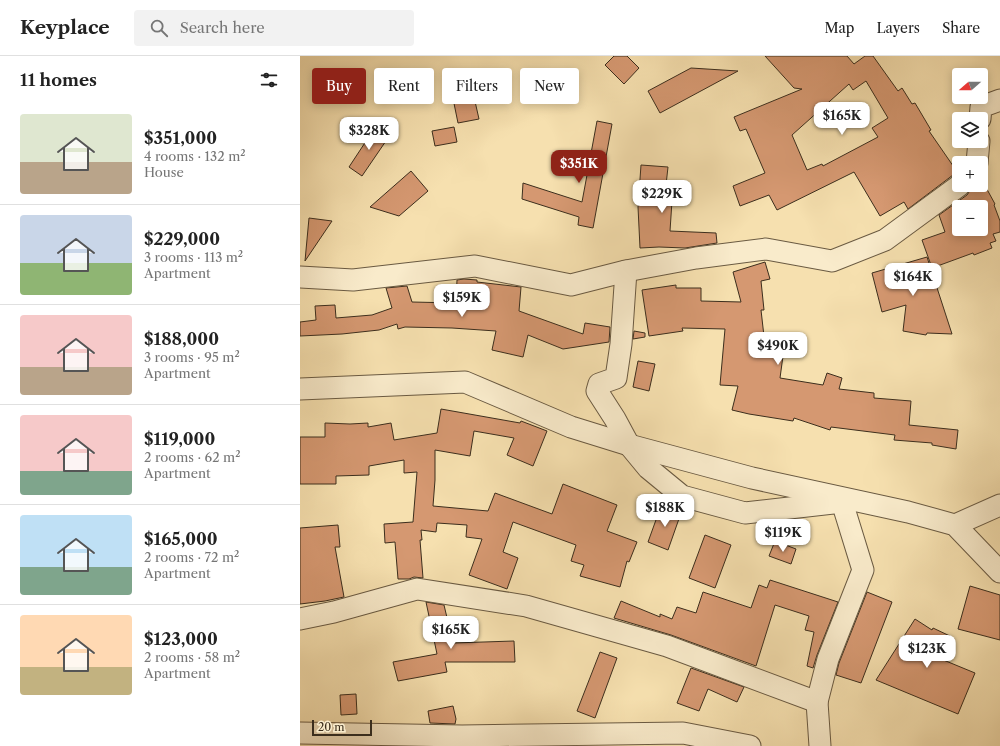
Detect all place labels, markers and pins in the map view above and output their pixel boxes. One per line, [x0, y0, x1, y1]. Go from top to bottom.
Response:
pin: $165K [814, 102, 870, 136]
pin: $328K [341, 117, 397, 151]
pin: $351K [551, 150, 607, 184]
pin: $229K [634, 180, 690, 214]
pin: $164K [885, 263, 941, 297]
pin: $159K [434, 284, 490, 318]
pin: $490K [750, 332, 806, 366]
pin: $188K [637, 494, 693, 528]
pin: $119K [755, 519, 811, 553]
pin: $165K [423, 616, 479, 650]
pin: $123K [899, 635, 955, 669]

